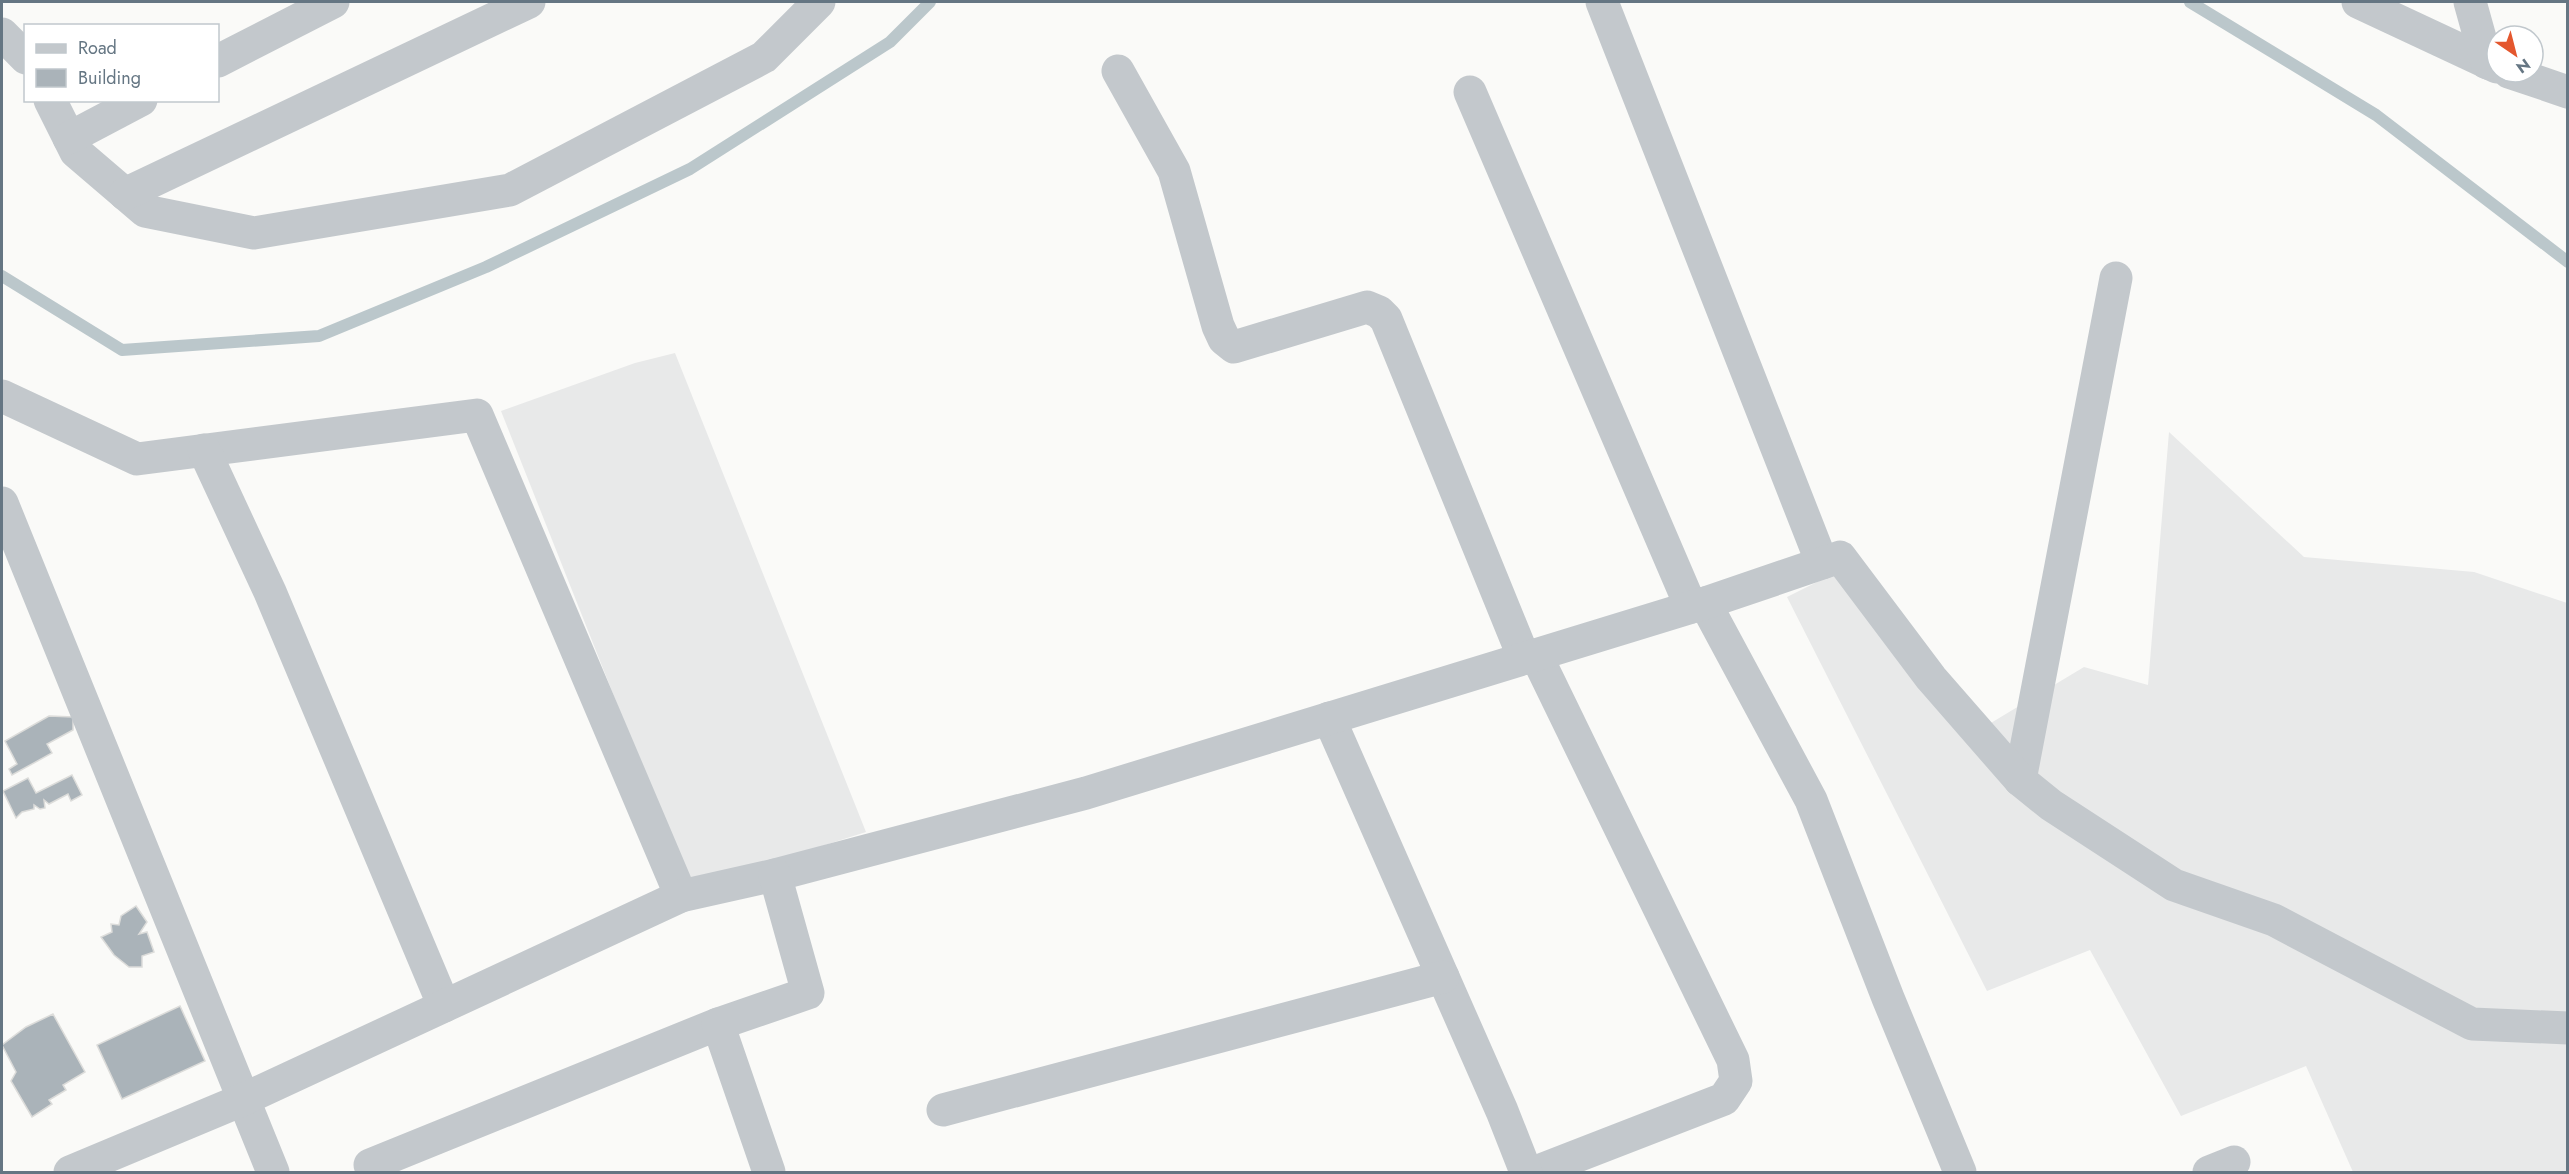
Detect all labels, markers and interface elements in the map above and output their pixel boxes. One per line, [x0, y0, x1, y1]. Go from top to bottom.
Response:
legend [24, 24, 219, 102]
north arrow [2485, 24, 2545, 84]
text: Road [78, 35, 117, 61]
text: N [2512, 53, 2535, 79]
text: Building [78, 65, 141, 91]

